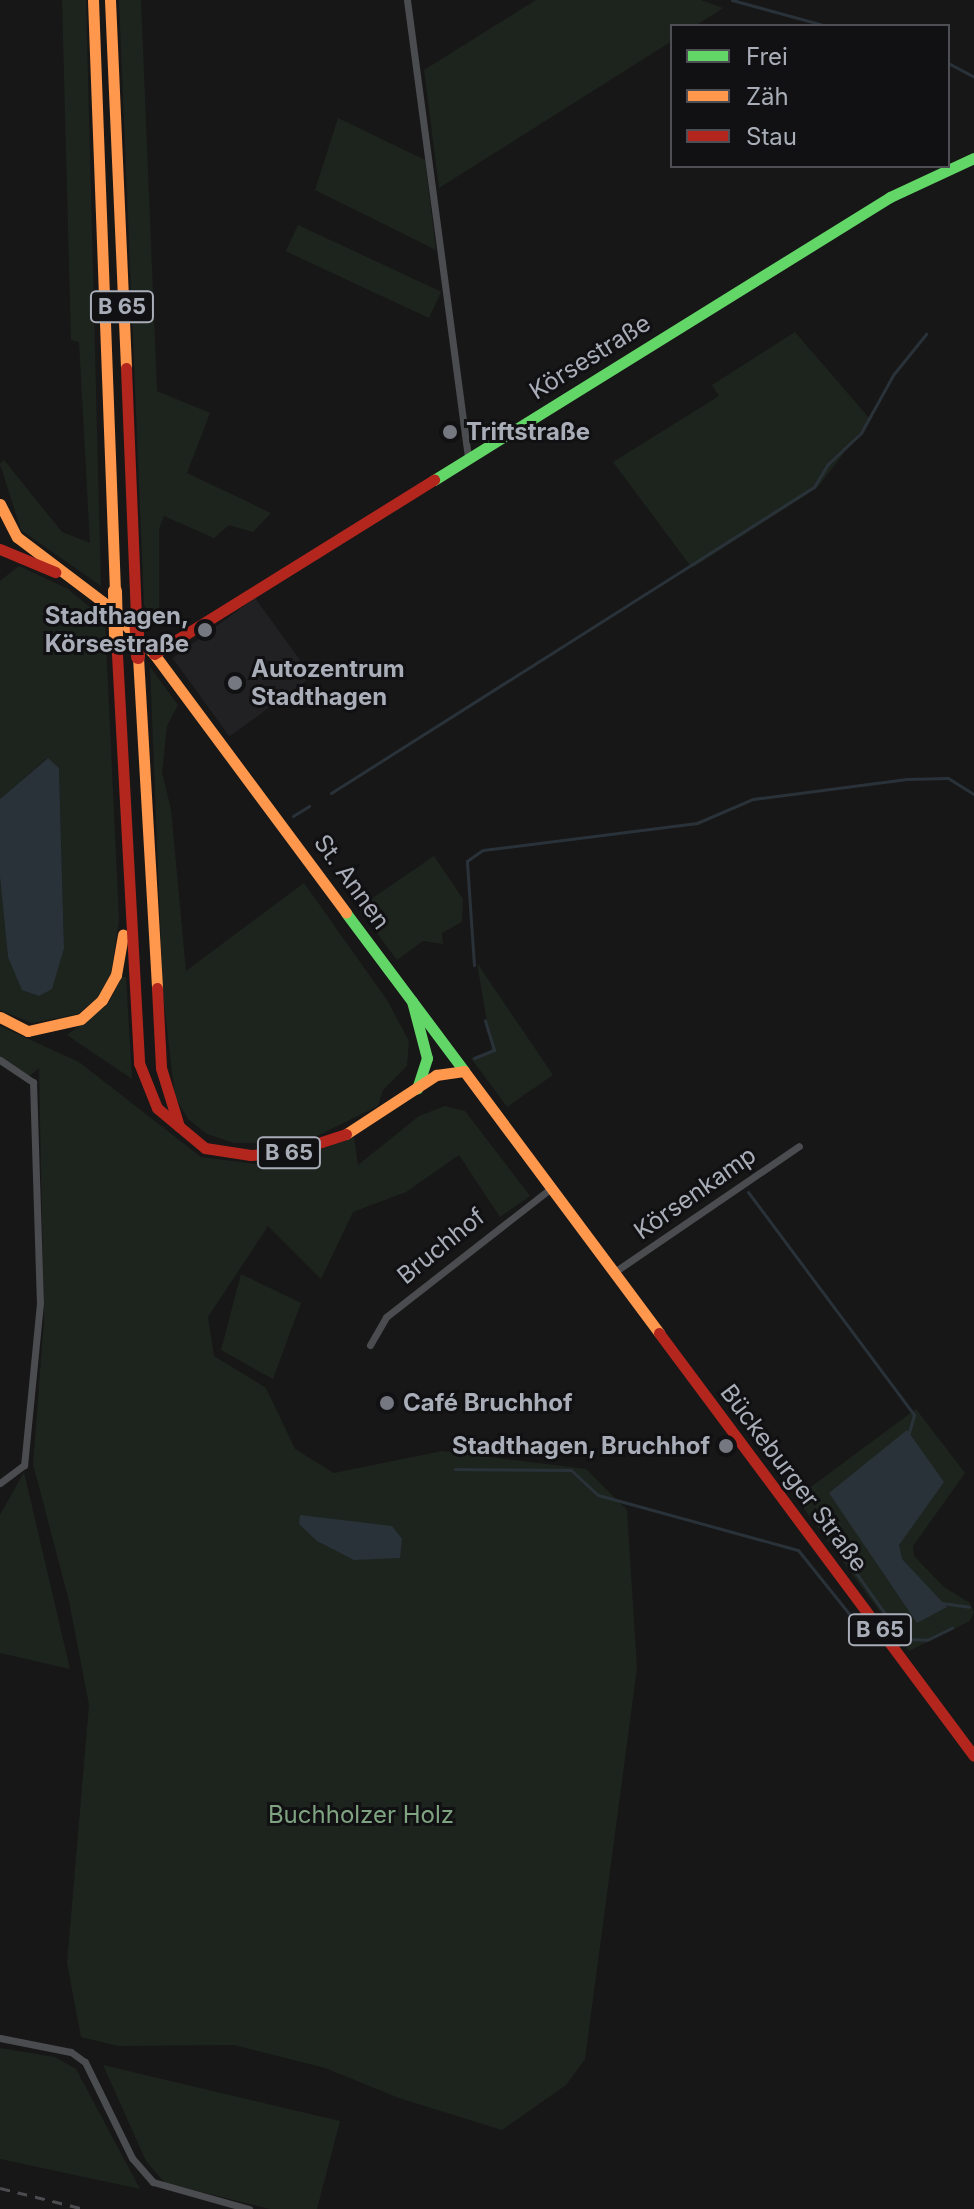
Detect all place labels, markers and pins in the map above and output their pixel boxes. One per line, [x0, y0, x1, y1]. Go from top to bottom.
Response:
place label: Triftstraße [466, 418, 590, 446]
marker: Triftstraße [441, 423, 459, 441]
place label: Stadthagen, Körsestraße [45, 602, 189, 658]
marker: Stadthagen, Körsestraße [196, 621, 214, 639]
place label: Autozentrum Stadthagen [251, 655, 405, 711]
marker: Autozentrum Stadthagen [226, 674, 244, 692]
place label: Café Bruchhof [403, 1389, 573, 1417]
marker: Café Bruchhof [378, 1394, 396, 1412]
place label: Stadthagen, Bruchhof [451, 1432, 710, 1460]
marker: Stadthagen, Bruchhof [717, 1437, 735, 1455]

